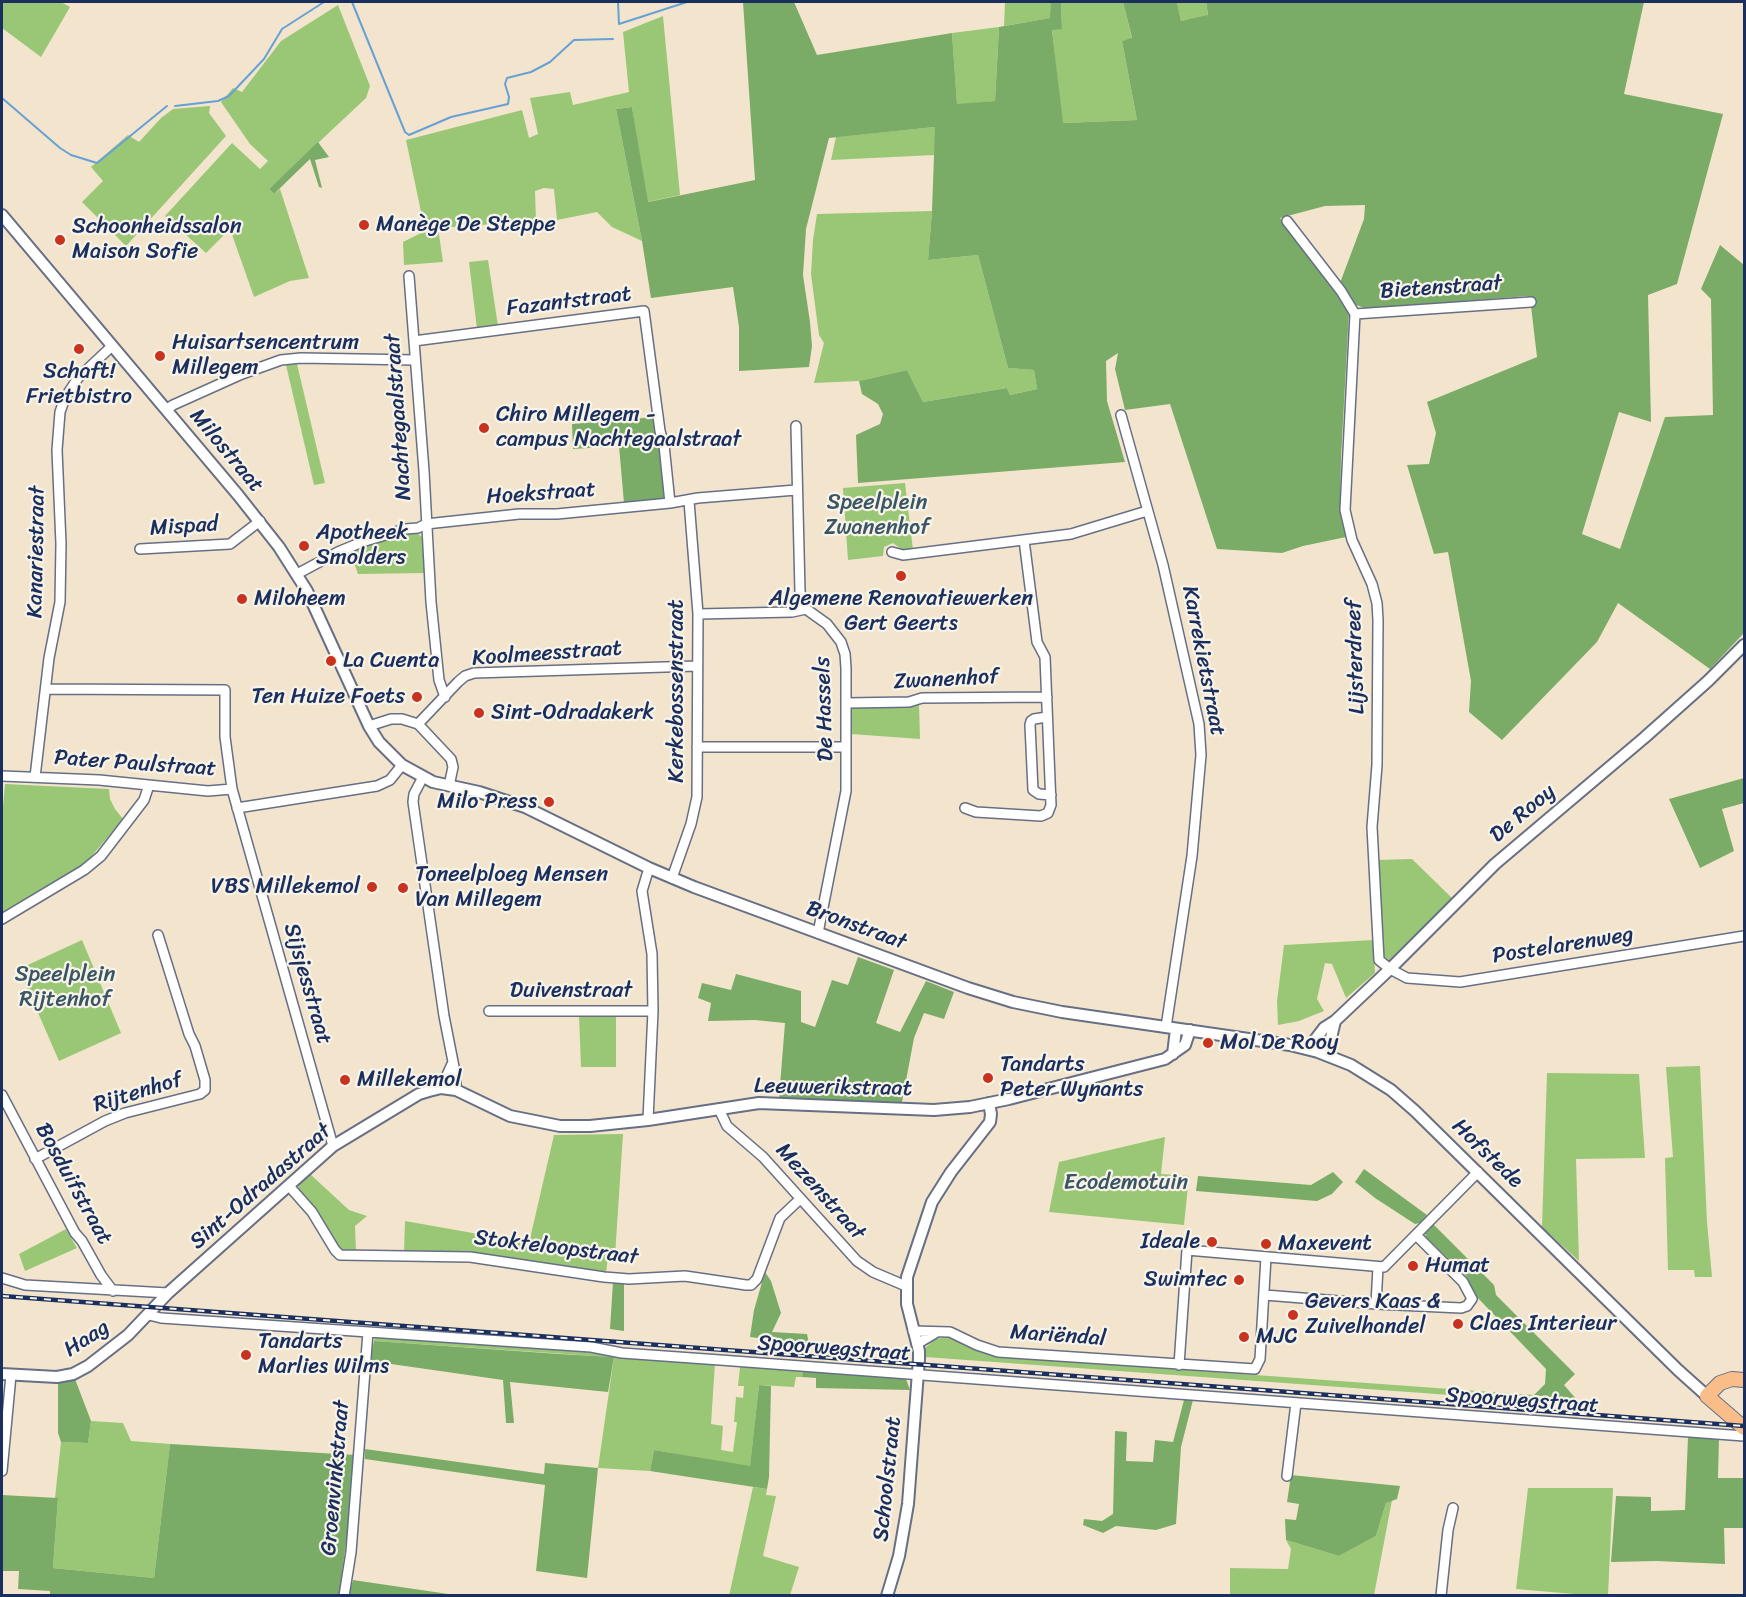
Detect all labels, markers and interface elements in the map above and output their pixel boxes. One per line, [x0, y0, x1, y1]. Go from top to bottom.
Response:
place label: Manège De Steppe [376, 212, 556, 238]
place label: Schoonheidssalon Maison Sofie [72, 214, 242, 266]
marker: Manège De Steppe [357, 218, 371, 232]
marker: Schoonheidssalon Maison Sofie [53, 233, 67, 247]
street label: Bietenstraat [1379, 271, 1503, 305]
street label: Fazantstraat [505, 281, 633, 323]
place label: Huisartsencentrum Millegem [172, 330, 359, 382]
street label: Nachtegaalstraat [380, 333, 418, 501]
marker: Schaft! Frietbistro [72, 342, 86, 356]
marker: Huisartsencentrum Millegem [153, 349, 167, 363]
place label: Schaft! Frietbistro [26, 359, 132, 410]
place label: Chiro Millegem - campus Nachtegaalstraat [496, 402, 741, 454]
street label: Milostraat [183, 404, 269, 498]
marker: Chiro Millegem - campus Nachtegaalstraat [477, 421, 491, 435]
street label: Hoekstraat [485, 477, 597, 511]
street label: Kanariestraat [23, 486, 51, 618]
park label: Speelplein Zwanenhof [824, 490, 930, 542]
street label: Mispad [149, 511, 219, 543]
place label: Apotheek Smolders [316, 520, 408, 572]
marker: Apotheek Smolders [297, 539, 311, 553]
marker: Algemene Renovatiewerken Gert Geerts [894, 569, 908, 583]
street label: Karrekietstraat [1176, 584, 1230, 738]
place label: Miloheem [254, 586, 346, 612]
place label: Algemene Renovatiewerken Gert Geerts [769, 586, 1033, 638]
marker: Miloheem [235, 592, 249, 606]
street label: Kerkebossenstraat [664, 599, 690, 783]
street label: Lijsterdreef [1341, 599, 1371, 715]
street label: Koolmeesstraat [471, 636, 623, 672]
place label: La Cuenta [343, 648, 439, 674]
marker: La Cuenta [324, 654, 338, 668]
street label: De Hassels [810, 656, 840, 762]
street label: Zwanenhof [893, 664, 999, 696]
place label: Ten Huize Foets [251, 684, 405, 710]
marker: Ten Huize Foets [410, 690, 424, 704]
place label: Sint-Odradakerk [491, 700, 654, 726]
marker: Sint-Odradakerk [472, 706, 486, 720]
street label: Pater Paulstraat [53, 745, 217, 783]
street label: De Rooy [1485, 779, 1561, 849]
place label: Milo Press [437, 789, 537, 815]
marker: Milo Press [542, 795, 556, 809]
place label: Toneelploeg Mensen Van Millegem [415, 862, 608, 914]
place label: VBS Millekemol [211, 874, 360, 900]
marker: VBS Millekemol [365, 880, 379, 894]
marker: Toneelploeg Mensen Van Millegem [396, 881, 410, 895]
street label: Bronstraat [802, 896, 910, 956]
street label: Sijsjesstraat [277, 920, 337, 1048]
street label: Postelarenweg [1490, 922, 1636, 970]
park label: Speelplein Rijtenhof [15, 962, 115, 1014]
street label: Duivenstraat [510, 978, 632, 1004]
place label: Mol De Rooy [1220, 1030, 1338, 1056]
marker: Mol De Rooy [1201, 1036, 1215, 1050]
place label: Tandarts Peter Wynants [1000, 1052, 1143, 1104]
street label: Rijtenhof [90, 1067, 186, 1119]
place label: Millekemol [357, 1067, 461, 1093]
marker: Tandarts Peter Wynants [981, 1071, 995, 1085]
marker: Millekemol [338, 1073, 352, 1087]
street label: Leeuwerikstraat [754, 1073, 912, 1103]
street label: Hofstede [1446, 1114, 1528, 1194]
street label: Sint-Odradastraat [185, 1118, 337, 1256]
street label: Bosduifstraat [29, 1119, 117, 1249]
street label: Mezenstraat [770, 1138, 870, 1246]
park label: Ecodemotuin [1064, 1170, 1188, 1196]
street label: Stokteloopstraat [472, 1225, 640, 1271]
place label: Ideale [1140, 1229, 1200, 1255]
place label: Maxevent [1278, 1231, 1372, 1257]
marker: Ideale [1205, 1235, 1219, 1249]
marker: Maxevent [1259, 1237, 1273, 1251]
place label: Humat [1425, 1253, 1490, 1279]
marker: Humat [1406, 1259, 1420, 1273]
place label: Swimtec [1144, 1267, 1227, 1293]
marker: Swimtec [1232, 1273, 1246, 1287]
place label: Gevers Kaas & Zuivelhandel [1305, 1289, 1441, 1340]
marker: Gevers Kaas & Zuivelhandel [1286, 1308, 1300, 1322]
place label: Claes Interieur [1470, 1311, 1616, 1337]
street label: Haag [59, 1315, 115, 1363]
marker: Claes Interieur [1451, 1317, 1465, 1331]
street label: Mariëndal [1009, 1319, 1107, 1353]
place label: MJC [1256, 1324, 1297, 1350]
place label: Tandarts Marlies Wilms [258, 1329, 389, 1380]
street label: Spoorwegstraat [757, 1330, 911, 1368]
marker: MJC [1237, 1330, 1251, 1344]
marker: Tandarts Marlies Wilms [239, 1348, 253, 1362]
street label: Spoorwegstraat [1445, 1382, 1599, 1420]
street label: Groenvinkstraat [316, 1399, 356, 1557]
street label: Schoolstraat [868, 1415, 908, 1543]

